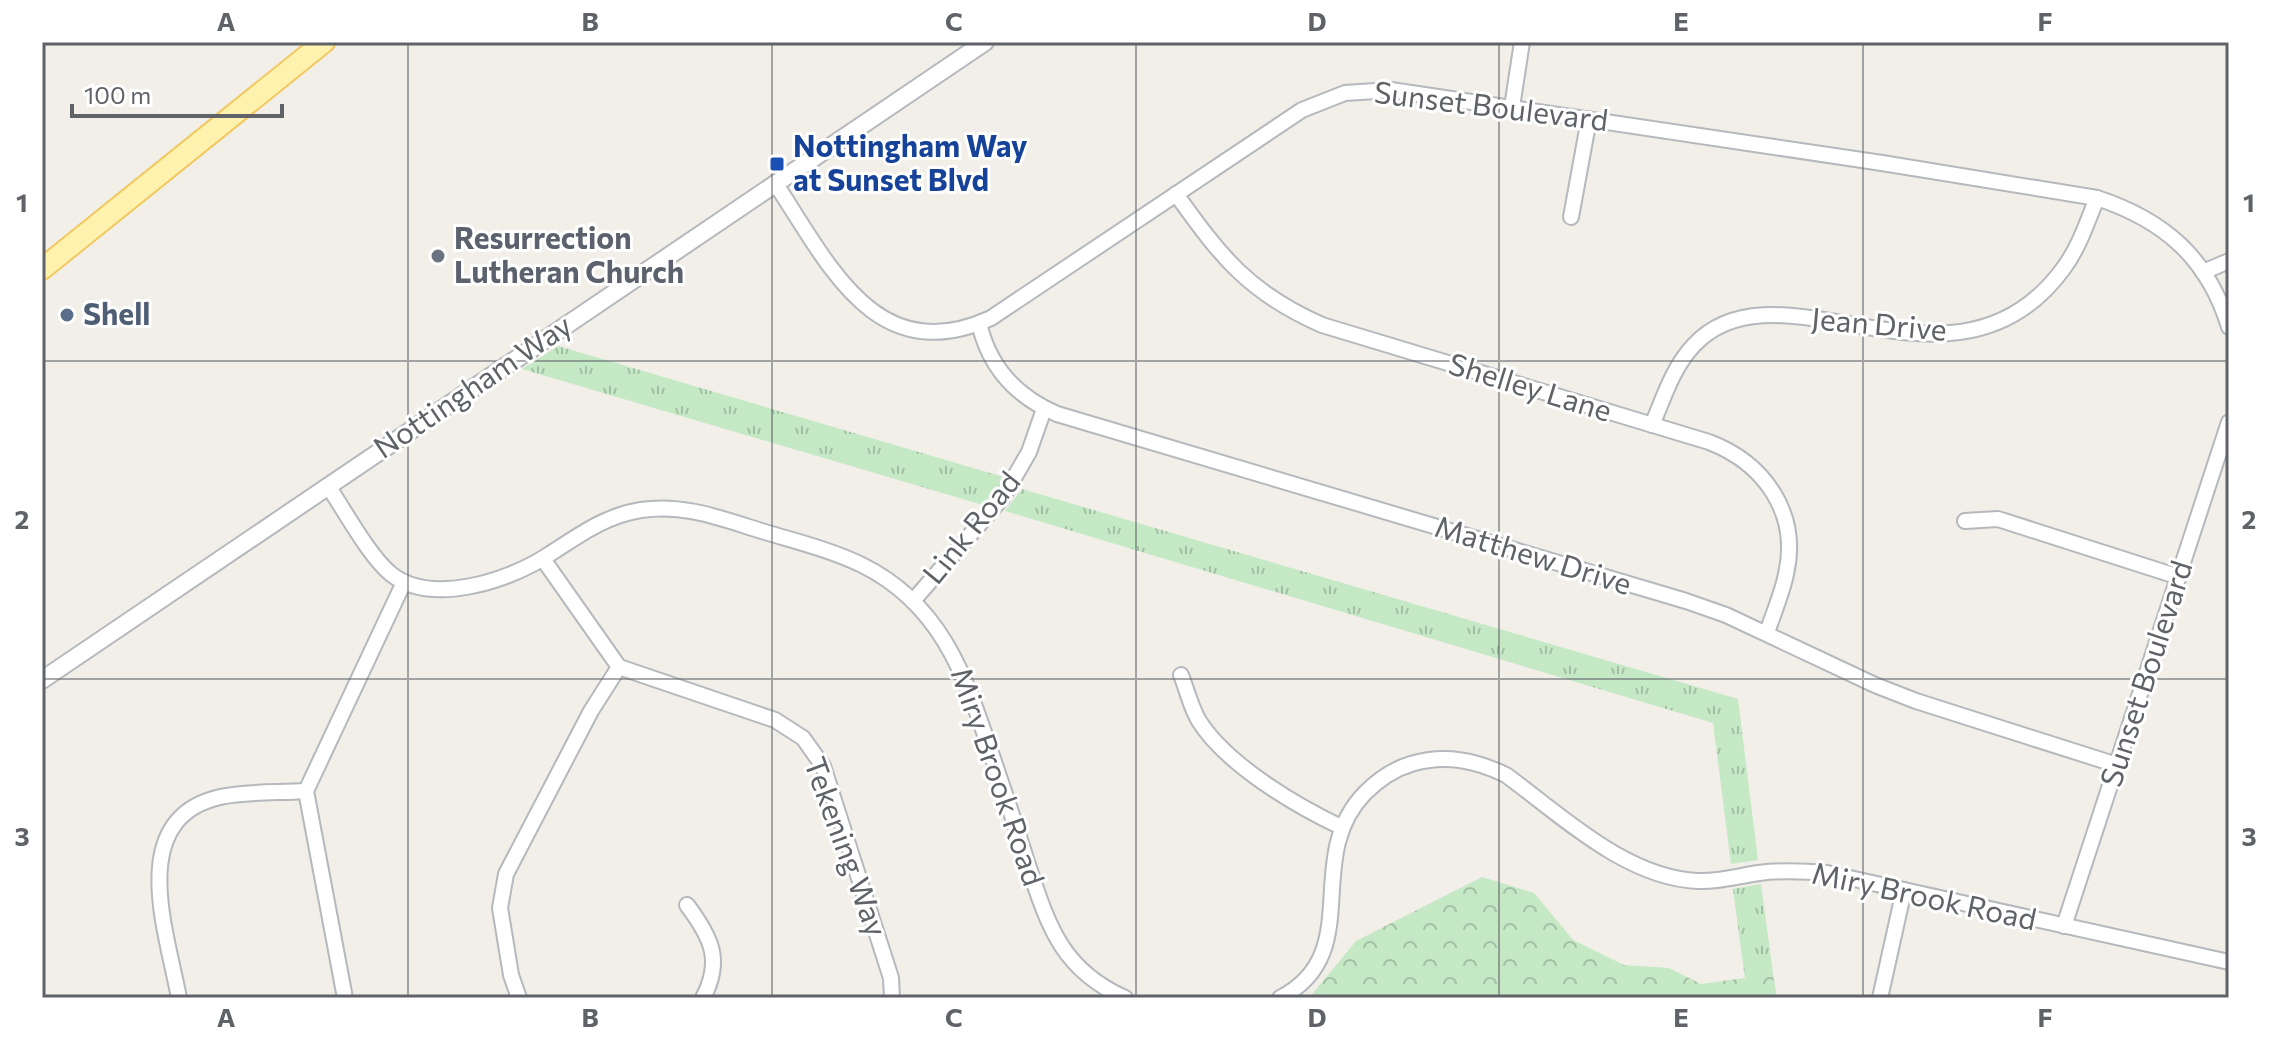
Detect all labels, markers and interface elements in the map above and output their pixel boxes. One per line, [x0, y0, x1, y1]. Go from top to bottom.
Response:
text: A [217, 5, 236, 36]
text: B [581, 5, 599, 36]
text: C [945, 5, 963, 36]
text: D [1307, 5, 1327, 36]
text: E [1673, 5, 1689, 36]
text: F [2037, 5, 2053, 36]
scale bar [72, 68, 282, 118]
street label: Sunset Boulevard [1372, 72, 1610, 137]
text: 100 m [84, 80, 151, 109]
place label: Nottingham Way at Sunset Blvd [793, 126, 1028, 197]
marker: Nottingham Way at Sunset Blvd [768, 155, 786, 173]
text: 1 [16, 186, 28, 217]
text: 1 [2243, 186, 2255, 217]
place label: Resurrection Lutheran Church [454, 218, 684, 289]
marker: Resurrection Lutheran Church [429, 247, 447, 265]
place label: Shell [83, 294, 151, 331]
street label: Jean Drive [1810, 298, 1948, 347]
street label: Nottingham Way [366, 305, 578, 465]
marker: Shell [58, 306, 76, 324]
street label: Shelley Lane [1445, 343, 1617, 428]
street label: Link Road [913, 463, 1027, 590]
text: 2 [15, 503, 29, 534]
text: 2 [2242, 503, 2256, 534]
street label: Matthew Drive [1431, 506, 1636, 601]
street label: Sunset Boulevard [2091, 556, 2199, 791]
street label: Miry Brook Road [945, 662, 1054, 890]
street label: Tekening Way [798, 751, 897, 941]
text: 3 [14, 820, 30, 851]
text: 3 [2241, 820, 2257, 851]
street label: Miry Brook Road [1809, 853, 2040, 936]
text: A [217, 1001, 236, 1032]
text: B [581, 1001, 599, 1032]
text: C [945, 1001, 963, 1032]
text: D [1307, 1001, 1327, 1032]
text: E [1673, 1001, 1689, 1032]
text: F [2037, 1001, 2053, 1032]

